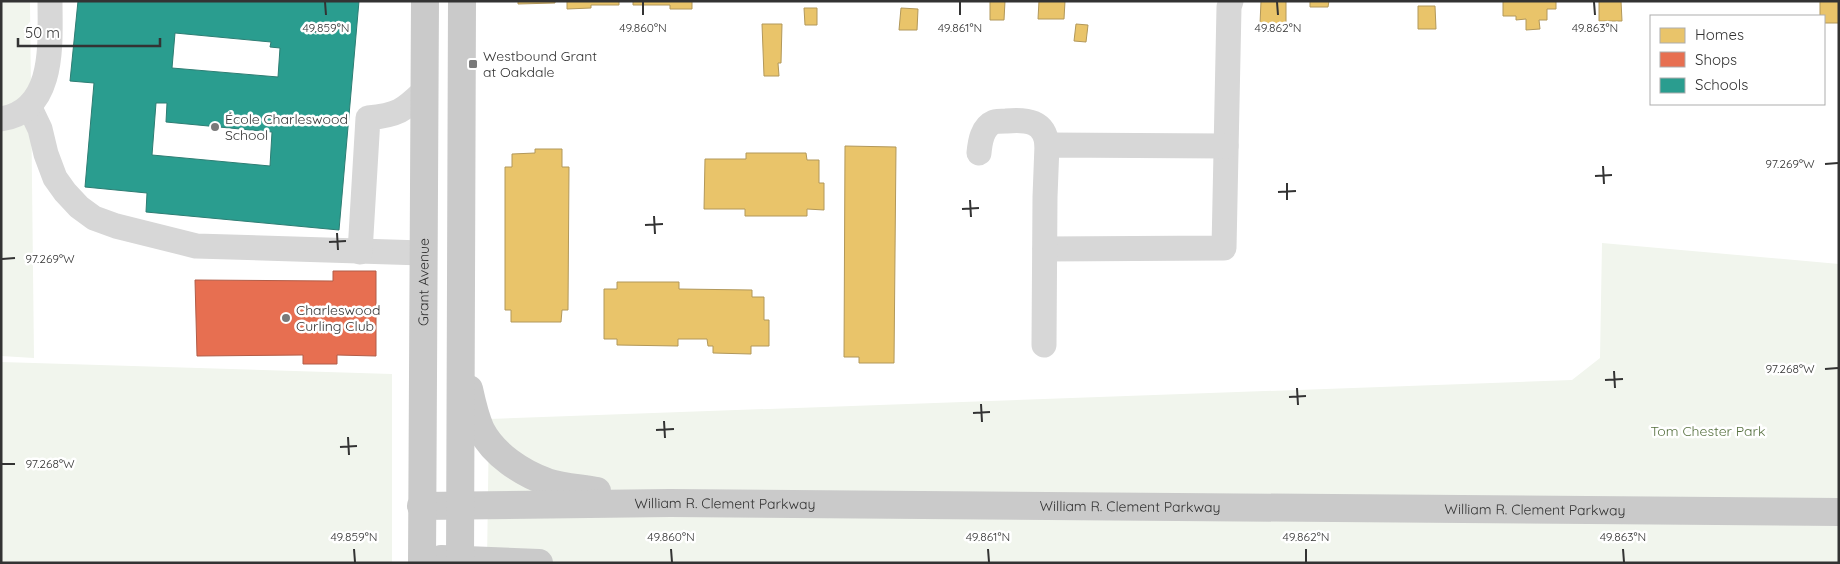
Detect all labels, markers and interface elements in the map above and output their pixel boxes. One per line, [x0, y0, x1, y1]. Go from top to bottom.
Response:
scale bar [18, 15, 160, 47]
legend [1650, 15, 1825, 105]
text: 49.859°N [303, 20, 349, 35]
text: 49.860°N [619, 20, 667, 35]
text: 49.861°N [938, 20, 982, 35]
text: 49.862°N [1255, 20, 1301, 35]
text: 49.863°N [1572, 20, 1618, 35]
text: 50 m [25, 23, 60, 42]
text: Homes [1695, 25, 1744, 44]
place label: Westbound Grant at Oakdale [483, 47, 597, 81]
text: Shops [1695, 50, 1737, 69]
marker: Westbound Grant at Oakdale [467, 58, 479, 70]
text: Schools [1695, 75, 1748, 94]
place label: École Charleswood School [225, 110, 348, 144]
marker: École Charleswood School [209, 121, 221, 133]
text: 97.269°W [1765, 156, 1815, 171]
street label: Grant Avenue [414, 238, 433, 326]
text: 97.269°W [25, 251, 75, 266]
place label: Charleswood Curling Club [296, 301, 380, 335]
marker: Charleswood Curling Club [280, 312, 292, 324]
text: 97.268°W [1765, 361, 1815, 376]
park label: Tom Chester Park [1651, 422, 1765, 440]
text: 97.268°W [25, 456, 75, 471]
street label: William R. Clement Parkway [634, 494, 816, 513]
street label: William R. Clement Parkway [1039, 497, 1221, 516]
street label: William R. Clement Parkway [1444, 500, 1626, 519]
text: 49.859°N [331, 529, 377, 544]
text: 49.860°N [647, 529, 695, 544]
text: 49.861°N [966, 529, 1010, 544]
text: 49.862°N [1283, 529, 1329, 544]
text: 49.863°N [1600, 529, 1646, 544]

